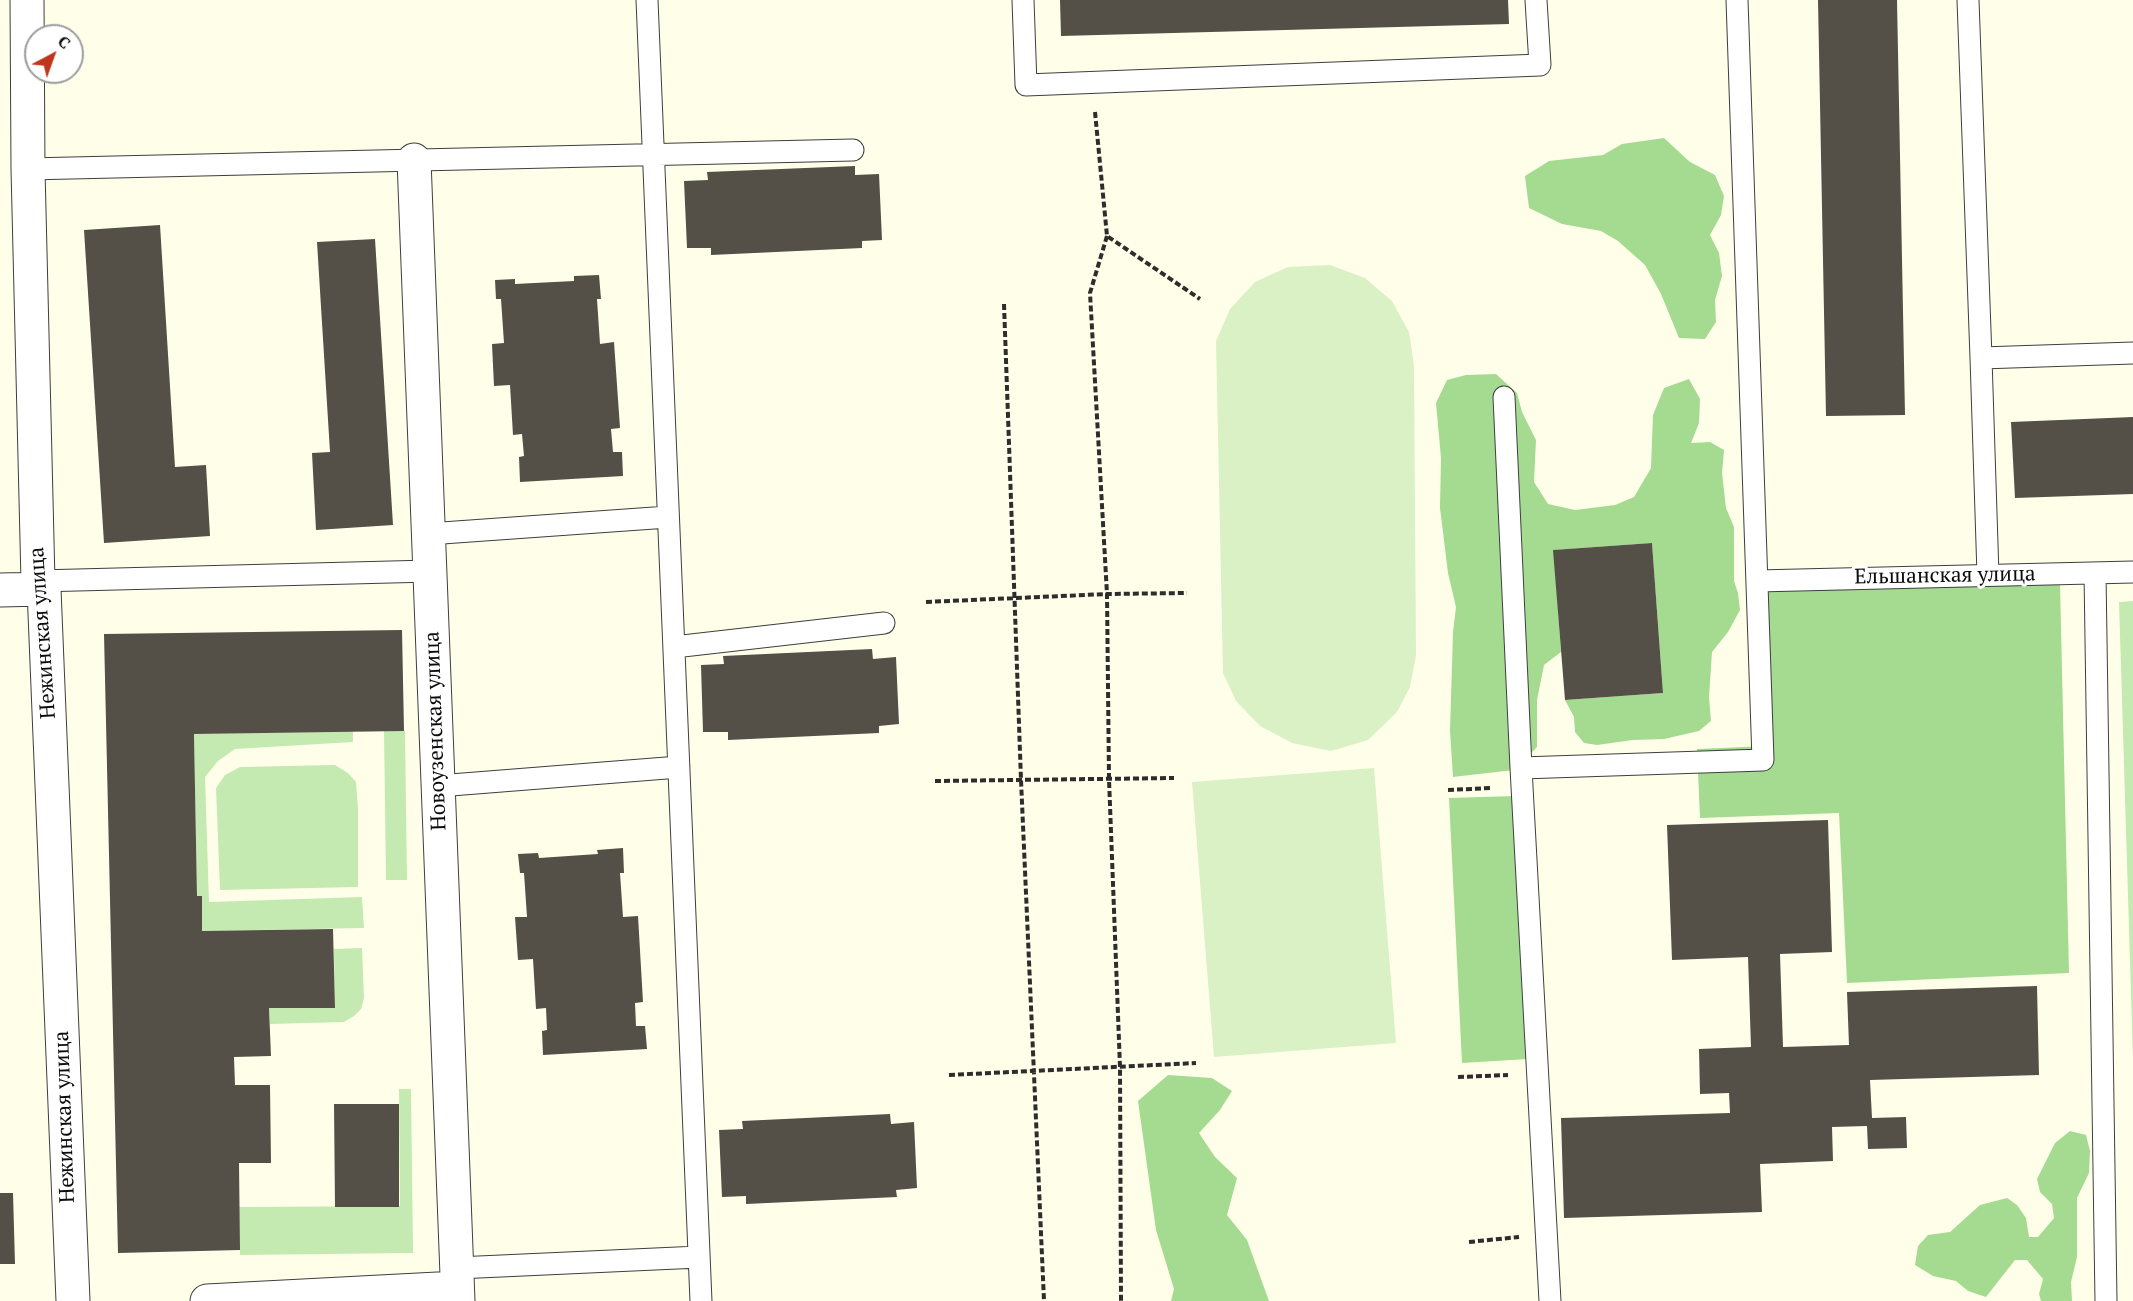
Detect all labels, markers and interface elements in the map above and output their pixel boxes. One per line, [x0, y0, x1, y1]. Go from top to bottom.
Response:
north arrow [24, 24, 84, 84]
text: С [53, 30, 76, 54]
street label: Нежинская улица [24, 546, 62, 720]
street label: Ельшанская улица [1854, 562, 2036, 590]
street label: Новоузенская улица [420, 631, 452, 831]
street label: Нежинская улица [49, 1031, 81, 1203]

